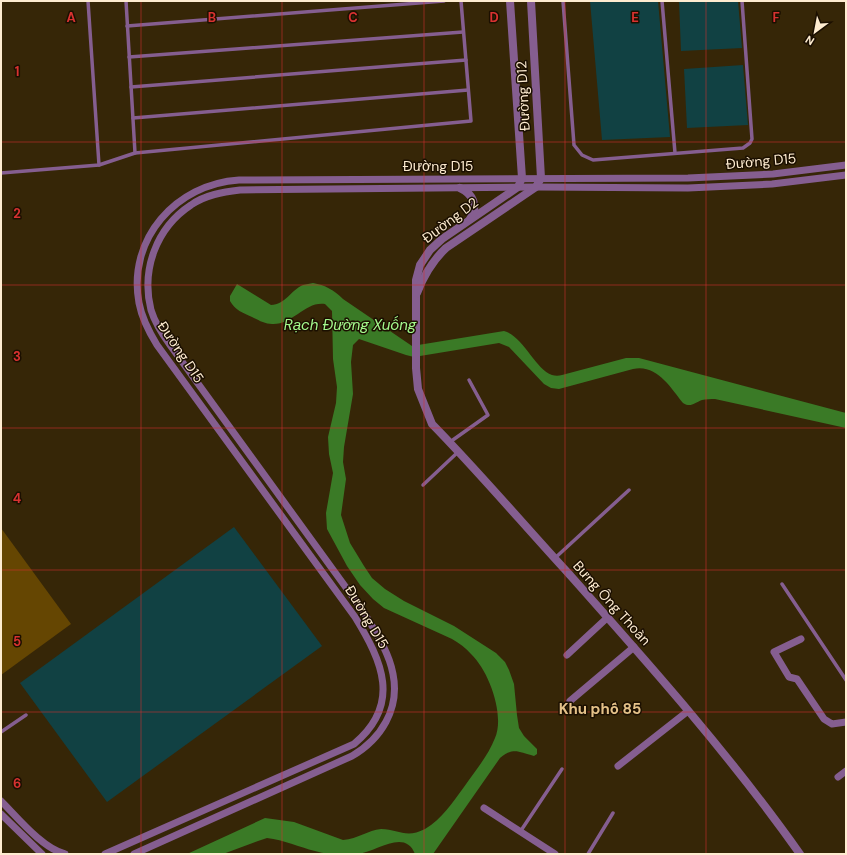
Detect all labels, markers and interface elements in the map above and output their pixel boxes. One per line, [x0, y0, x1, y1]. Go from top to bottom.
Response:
text: A [66, 9, 76, 26]
text: B [208, 9, 216, 26]
text: C [348, 9, 358, 26]
text: D [489, 9, 499, 26]
text: E [631, 9, 639, 26]
text: F [772, 9, 780, 26]
north arrow [795, 12, 835, 52]
text: N [803, 32, 817, 49]
street label: Đường D12 [512, 61, 534, 131]
text: 1 [15, 63, 19, 80]
street label: Đường D15 [725, 149, 797, 173]
street label: Đường D15 [403, 157, 473, 175]
street label: Đường D2 [418, 193, 482, 247]
text: 2 [13, 205, 21, 222]
water label: Rạch Đường Xuống [284, 315, 417, 335]
street label: Đường D15 [154, 318, 208, 386]
text: 3 [13, 348, 21, 365]
text: 4 [13, 490, 21, 507]
street label: Bưng Ông Thoàn [569, 557, 655, 649]
street label: Đường D15 [341, 582, 393, 652]
text: 5 [13, 633, 21, 650]
district label: Khu phố 85 [559, 699, 641, 719]
text: 6 [13, 775, 21, 792]

